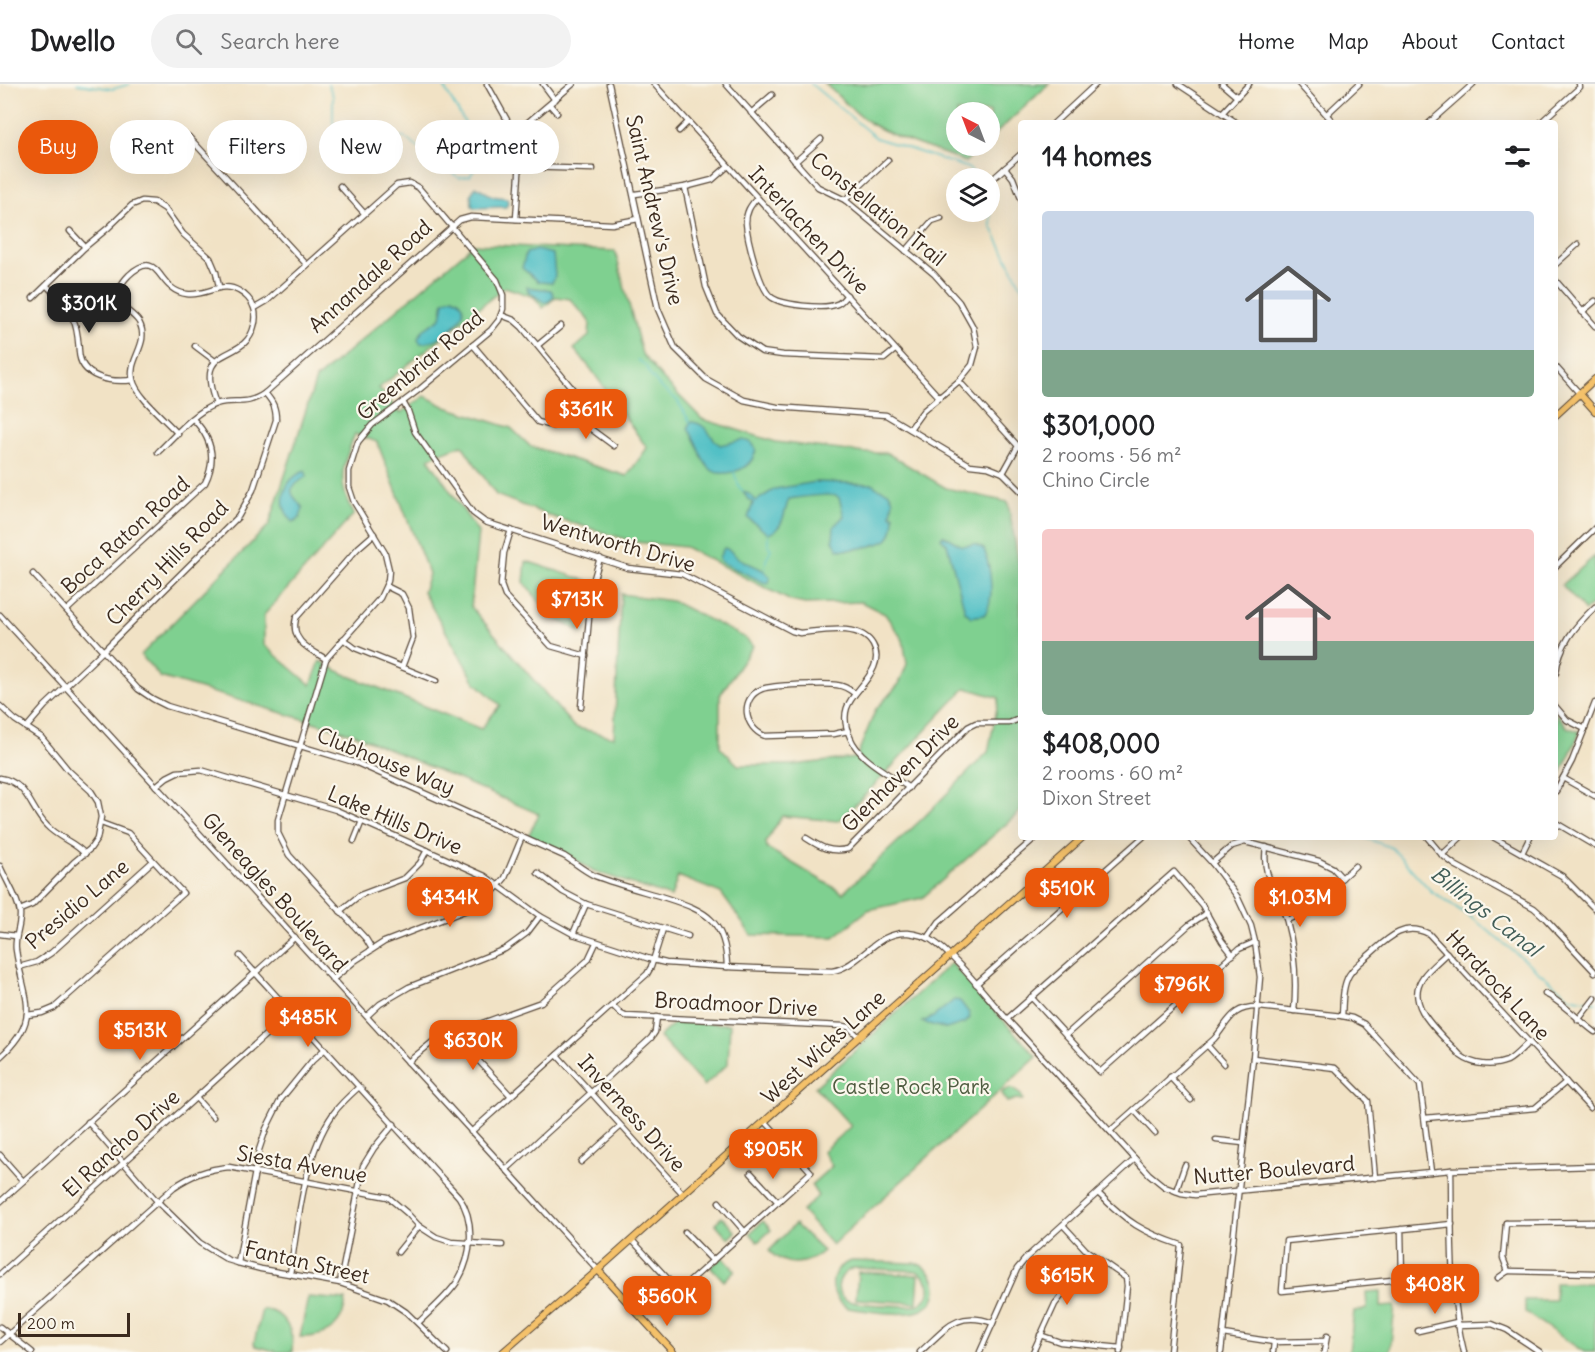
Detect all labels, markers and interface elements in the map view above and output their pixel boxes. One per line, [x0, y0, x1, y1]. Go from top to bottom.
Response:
search box [151, 14, 571, 68]
text: Dwello [30, 23, 115, 59]
icon: search [172, 25, 205, 58]
text: Search here [220, 27, 340, 55]
text: Home [1238, 28, 1295, 55]
text: Map [1328, 28, 1369, 55]
text: About [1402, 28, 1458, 55]
text: Contact [1491, 28, 1565, 55]
north arrow [946, 102, 1000, 156]
map controls [946, 102, 1000, 222]
street label: Saint Andrew's Drive [620, 112, 690, 308]
chip: Buy [18, 120, 98, 174]
chip: Rent [110, 120, 195, 174]
chip: Filters [207, 120, 307, 174]
chip: New [319, 120, 403, 174]
chip: Apartment [415, 120, 559, 174]
text: 14 homes [1042, 140, 1152, 173]
icon: filters [1501, 140, 1534, 173]
street label: Constellation Trail [805, 146, 951, 272]
street label: Interlachen Drive [743, 160, 875, 300]
button: layers [946, 168, 1000, 222]
street label: Annandale Road [303, 214, 437, 338]
icon: home [1234, 250, 1342, 358]
pin: $301K [47, 283, 131, 334]
text: $301K [61, 290, 117, 315]
street label: Greenbriar Road [351, 304, 489, 426]
pin: $361K [544, 389, 628, 440]
text: $361K [559, 396, 613, 421]
text: $301,000 [1042, 409, 1155, 442]
text: 2 rooms · 56 m² [1042, 442, 1182, 467]
text: Chino Circle [1042, 467, 1150, 492]
street label: Boca Raton Road [55, 470, 195, 600]
street label: Cherry Hills Road [100, 495, 234, 631]
street label: Wentworth Drive [538, 508, 698, 578]
icon: home [1234, 568, 1342, 676]
pin: $713K [535, 579, 619, 630]
text: $713K [551, 586, 603, 611]
street label: Glenhaven Drive [835, 708, 965, 838]
street label: Clubhouse Way [313, 721, 459, 801]
text: $408,000 [1042, 727, 1160, 760]
text: 2 rooms · 60 m² [1042, 760, 1183, 785]
street label: Lake Hills Drive [324, 780, 466, 860]
text: Dixon Street [1042, 785, 1151, 810]
street label: Gleneagles Boulevard [196, 807, 354, 977]
street label: Presidio Lane [20, 853, 134, 955]
water label: Billings Canal [1426, 859, 1549, 964]
pin: $510K [1025, 868, 1109, 919]
text: $510K [1039, 875, 1095, 900]
pin: $434K [408, 877, 492, 928]
pin: $1.03M [1251, 877, 1349, 928]
text: $434K [421, 884, 479, 909]
text: $1.03M [1268, 884, 1332, 909]
street label: Hardrock Lane [1440, 924, 1556, 1046]
pin: $796K [1140, 964, 1224, 1015]
text: $796K [1154, 971, 1210, 996]
street label: West Wicks Lane [755, 984, 891, 1110]
street label: Broadmoor Drive [654, 986, 818, 1022]
pin: $485K [266, 997, 350, 1048]
text: $485K [279, 1004, 337, 1029]
pin: $513K [98, 1010, 182, 1061]
text: $513K [113, 1017, 167, 1042]
pin: $630K [431, 1020, 515, 1071]
text: $630K [443, 1027, 503, 1052]
street label: Inverness Drive [572, 1049, 692, 1177]
park label: Castle Rock Park [832, 1073, 990, 1100]
street label: El Rancho Drive [57, 1083, 185, 1203]
pin: $905K [731, 1129, 815, 1180]
text: $905K [743, 1136, 803, 1161]
street label: Siesta Avenue [235, 1139, 369, 1189]
street label: Nutter Boulevard [1192, 1149, 1356, 1191]
street label: Fantan Street [242, 1235, 372, 1289]
pin: $615K [1025, 1255, 1109, 1306]
text: $615K [1040, 1262, 1094, 1287]
pin: $408K [1393, 1264, 1477, 1315]
text: $408K [1405, 1271, 1465, 1296]
pin: $560K [625, 1276, 709, 1327]
text: $560K [637, 1283, 697, 1308]
scale bar [18, 1310, 130, 1338]
text: 200 m [27, 1313, 75, 1333]

